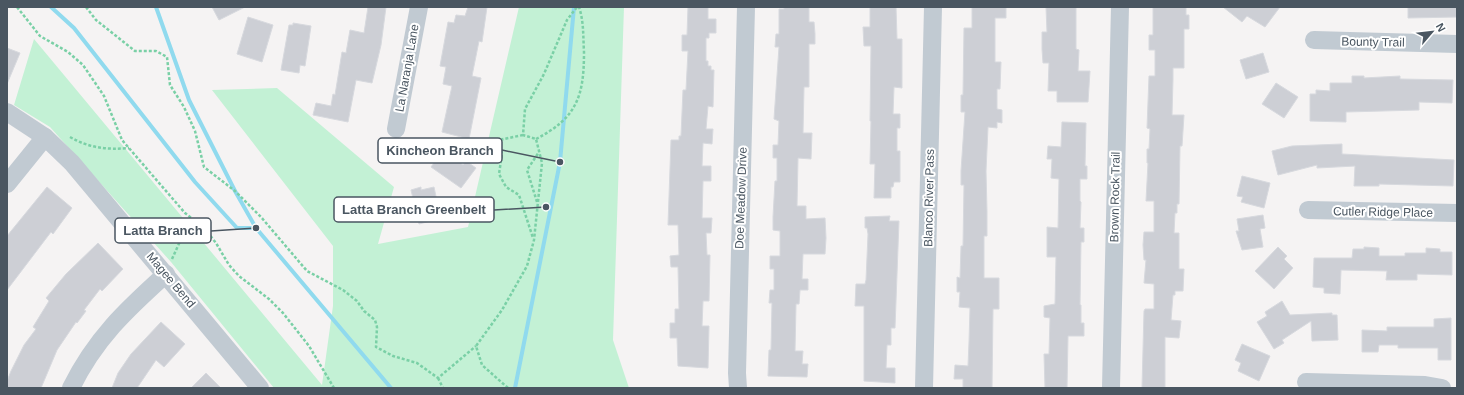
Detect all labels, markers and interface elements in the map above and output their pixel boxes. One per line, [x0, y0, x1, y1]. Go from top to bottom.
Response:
north arrow [1412, 12, 1452, 52]
text: N [1434, 21, 1448, 34]
street label: La Naranja Lane [392, 23, 422, 113]
street label: Bounty Trail [1341, 34, 1405, 50]
callout: Kincheon Branch [378, 138, 502, 163]
text: Kincheon Branch [386, 143, 494, 158]
street label: Doe Meadow Drive [732, 146, 750, 249]
street label: Blanco River Pass [921, 149, 937, 247]
street label: Brown Rock Trail [1107, 152, 1123, 242]
callout: Latta Branch Greenbelt [334, 197, 494, 222]
text: Latta Branch Greenbelt [342, 202, 487, 217]
street label: Cutler Ridge Place [1333, 204, 1433, 220]
callout: Latta Branch [115, 218, 211, 243]
text: Latta Branch [123, 223, 203, 238]
street label: Magee Bend [144, 249, 198, 311]

